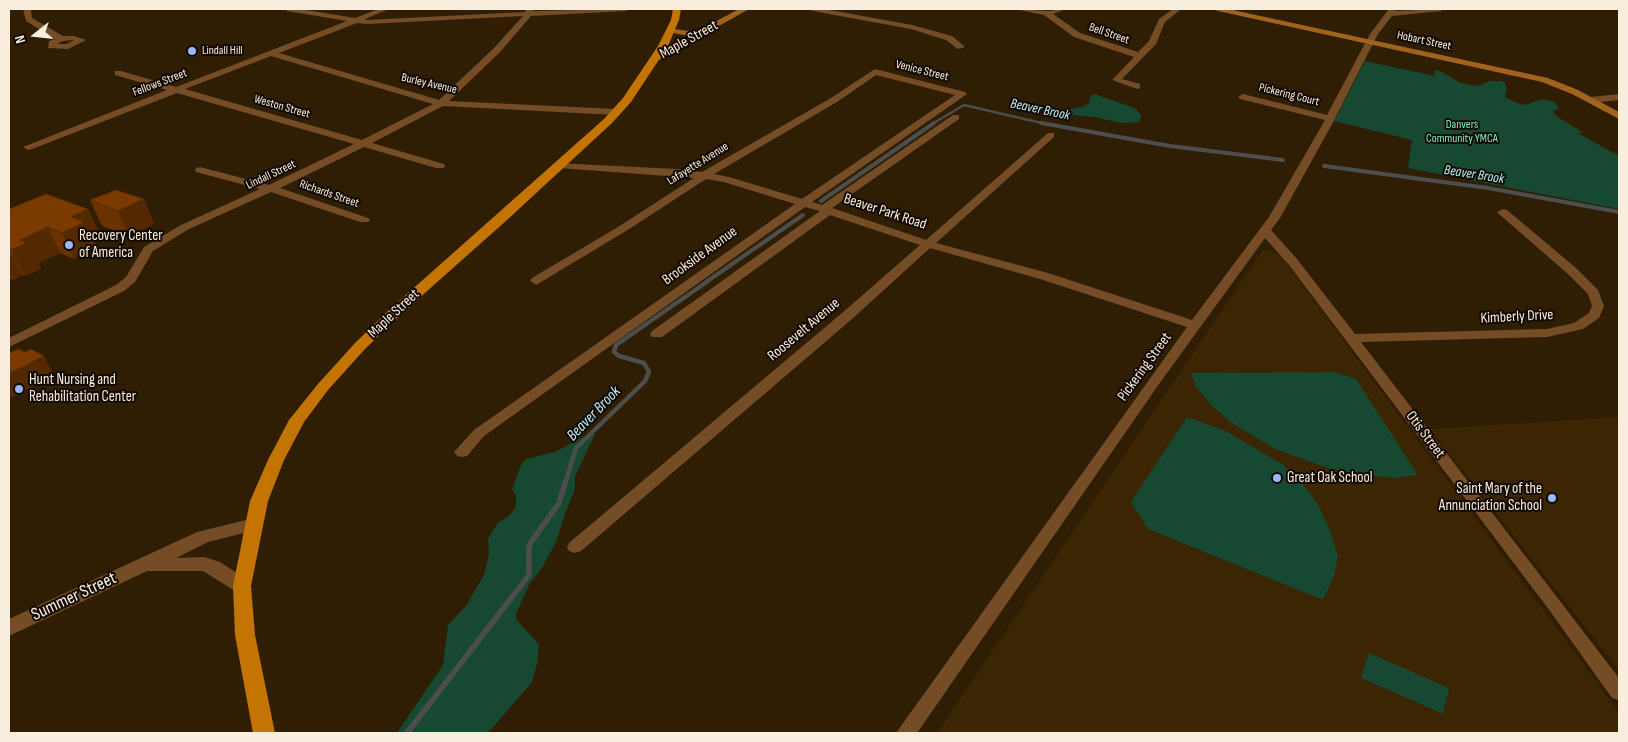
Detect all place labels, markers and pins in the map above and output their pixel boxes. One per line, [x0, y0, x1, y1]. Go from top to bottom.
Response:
place label: Lindall Hill [202, 44, 243, 58]
marker: Lindall Hill [186, 45, 198, 57]
place label: Recovery Center of America [79, 227, 163, 262]
marker: Recovery Center of America [63, 239, 75, 251]
place label: Hunt Nursing and Rehabilitation Center [29, 371, 136, 406]
marker: Hunt Nursing and Rehabilitation Center [13, 383, 25, 395]
place label: Great Oak School [1287, 469, 1373, 487]
marker: Great Oak School [1271, 472, 1283, 484]
place label: Saint Mary of the Annunciation School [1439, 480, 1542, 515]
marker: Saint Mary of the Annunciation School [1546, 492, 1558, 504]

